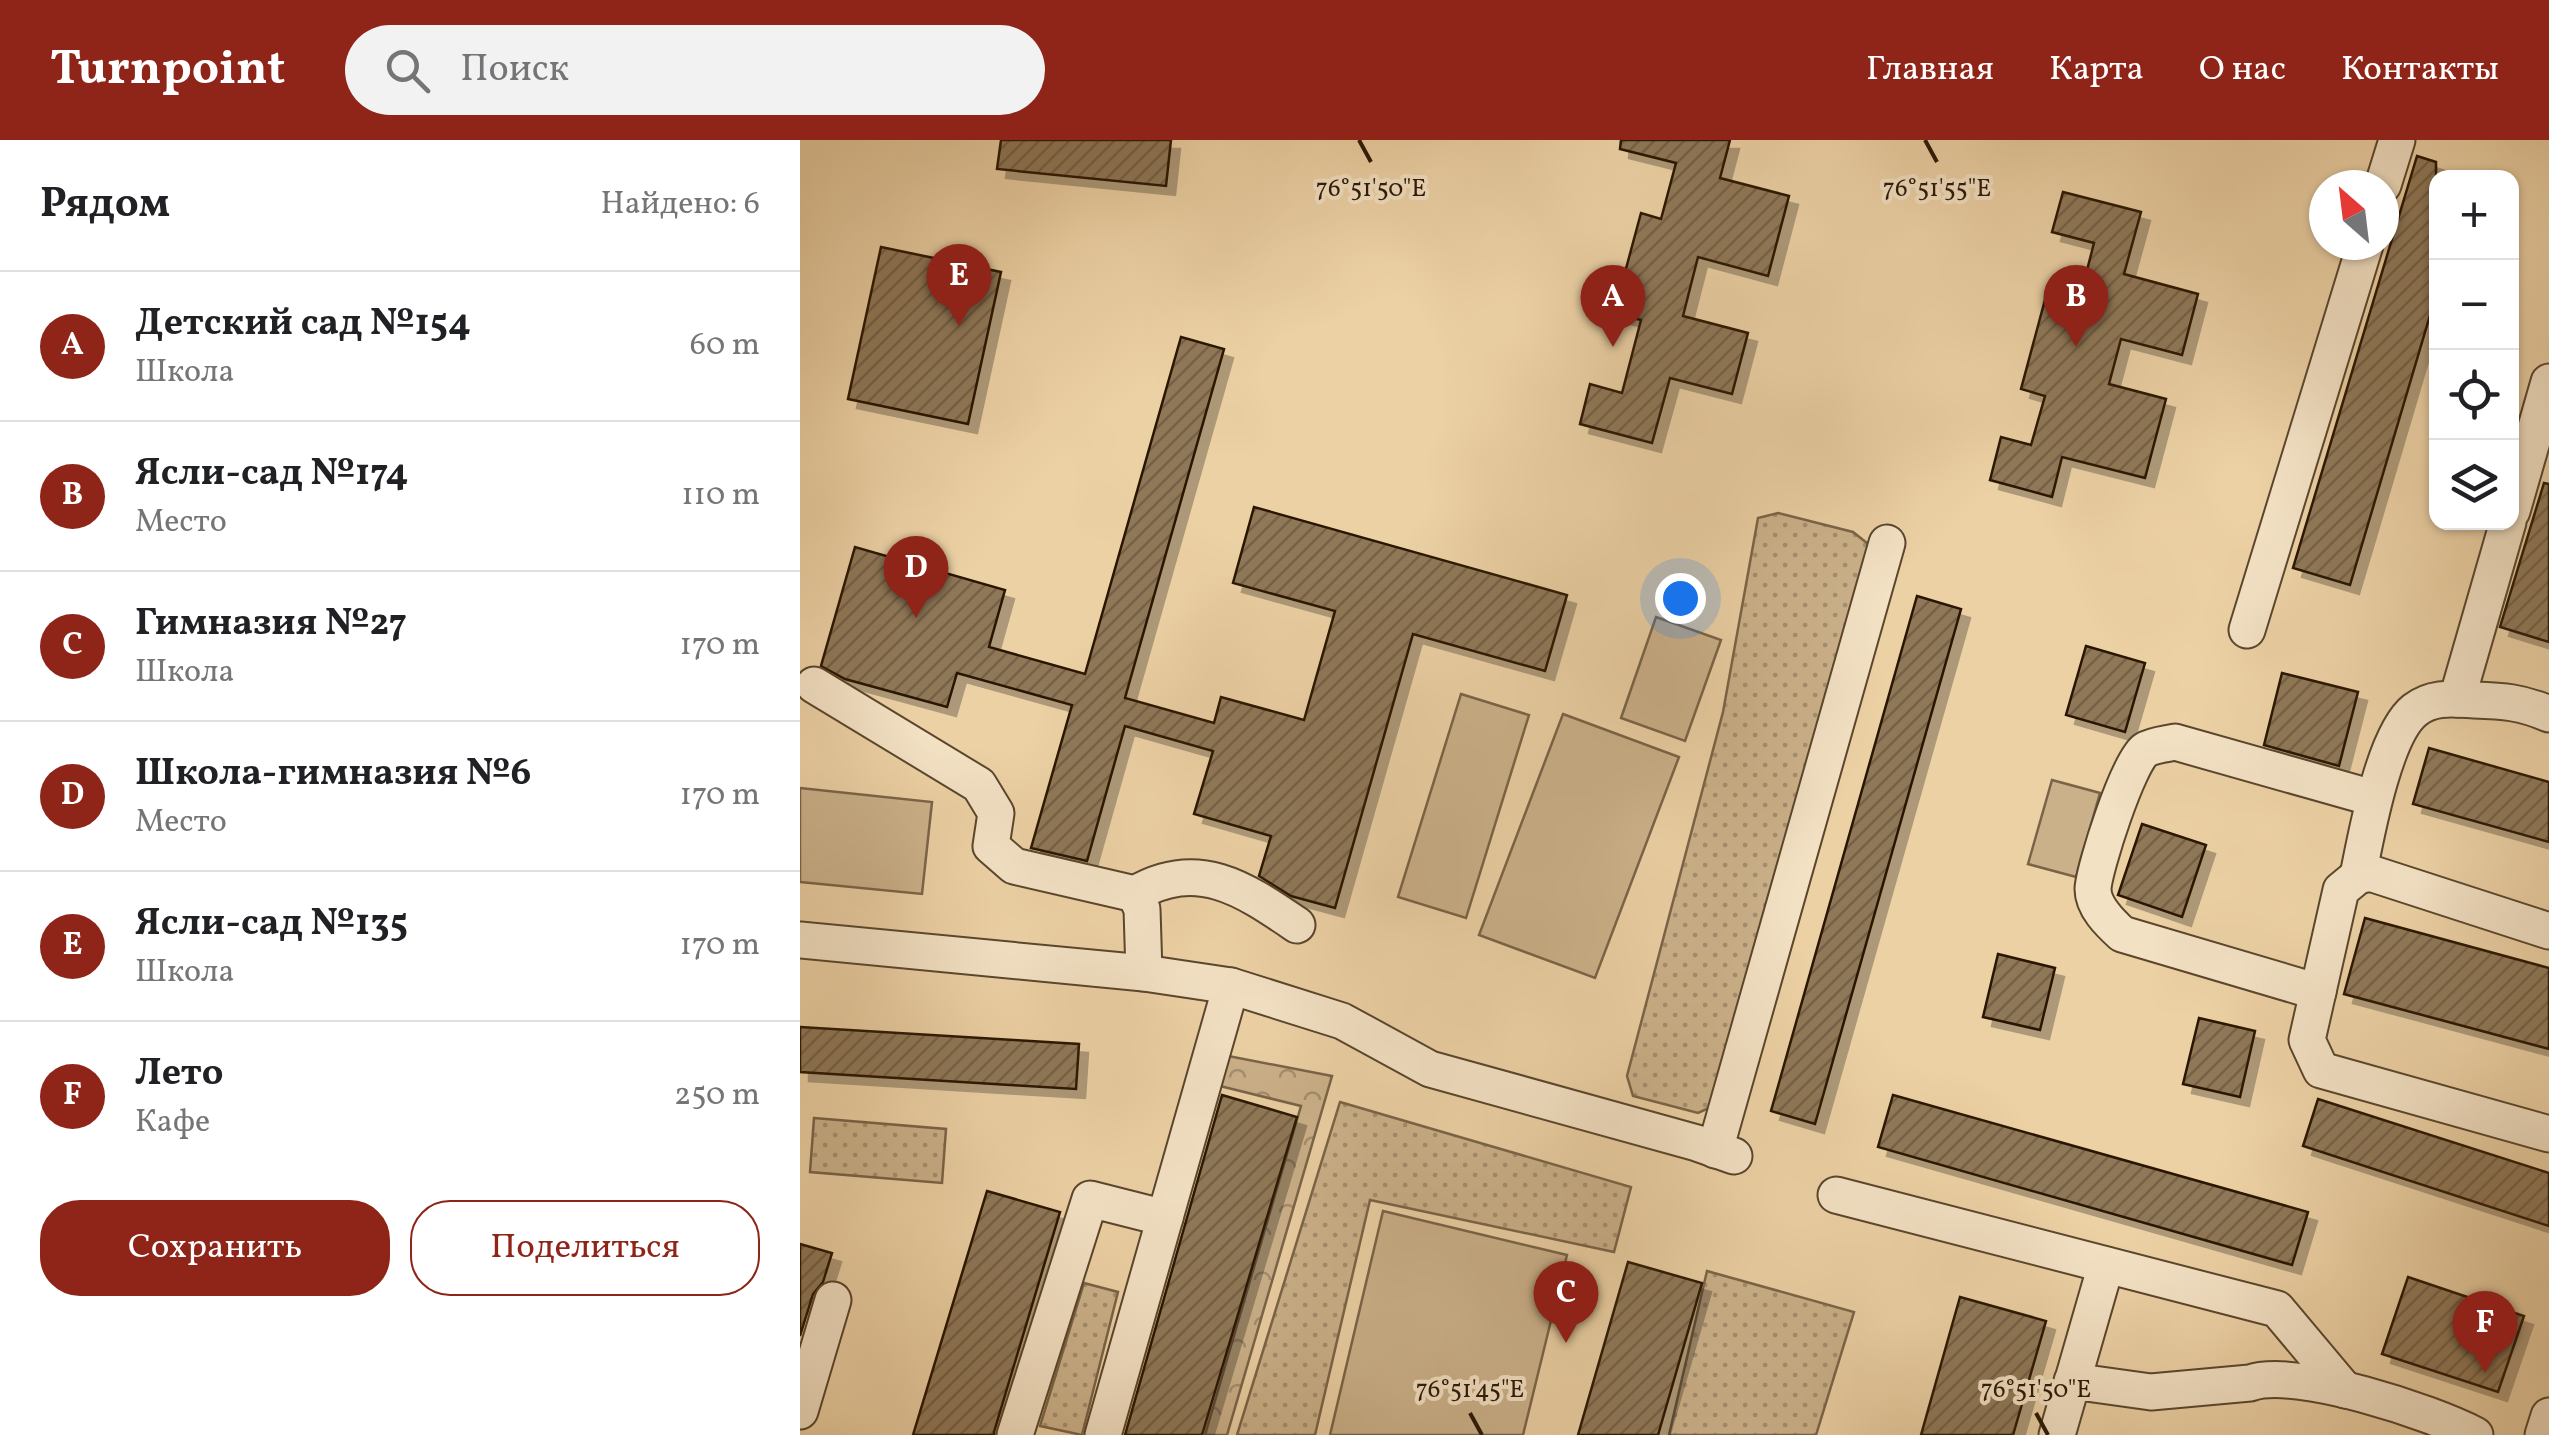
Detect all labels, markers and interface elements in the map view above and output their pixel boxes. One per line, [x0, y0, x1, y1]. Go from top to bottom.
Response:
search box [345, 25, 1045, 115]
text: Turnpoint [50, 37, 285, 104]
icon: search [380, 43, 435, 98]
text: Поиск [460, 44, 569, 97]
text: Главная [1866, 46, 1994, 94]
text: Карта [2049, 46, 2144, 94]
text: О нас [2199, 46, 2286, 94]
text: Контакты [2341, 46, 2499, 94]
north arrow [2309, 170, 2399, 260]
map controls [2429, 170, 2519, 530]
button: + [2429, 170, 2519, 260]
text: 76°51'50"E [1316, 172, 1426, 207]
text: 76°51'55"E [1883, 172, 1991, 207]
text: Рядом [40, 176, 170, 235]
text: Найдено: 6 [601, 183, 760, 227]
pin: E [926, 244, 992, 326]
button: − [2429, 260, 2519, 350]
pin: A [1580, 264, 1646, 347]
pin: B [2044, 264, 2108, 347]
text: Детский сад №154 [135, 298, 471, 351]
text: A [61, 324, 84, 368]
text: 60 m [690, 324, 760, 368]
button: locate [2429, 350, 2519, 440]
text: Школа [135, 351, 234, 395]
button: layers [2429, 440, 2519, 530]
text: Ясли-сад №174 [135, 448, 408, 501]
text: B [62, 474, 83, 518]
text: 110 m [681, 474, 760, 518]
text: Место [135, 501, 227, 545]
pin: D [884, 536, 948, 618]
your location [1655, 573, 1706, 624]
text: Гимназия №27 [135, 598, 407, 651]
text: C [62, 624, 83, 668]
text: 170 m [679, 624, 760, 668]
text: Школа [135, 651, 234, 695]
text: Школа-гимназия №6 [135, 748, 531, 801]
text: D [61, 774, 84, 818]
text: 170 m [679, 774, 760, 818]
text: Место [135, 801, 227, 845]
text: Ясли-сад №135 [135, 898, 408, 951]
text: E [62, 924, 83, 968]
text: 170 m [679, 924, 760, 968]
text: Школа [135, 951, 234, 995]
text: Лето [135, 1048, 224, 1101]
text: F [63, 1074, 82, 1118]
text: 250 m [674, 1074, 760, 1118]
text: Кафе [135, 1101, 210, 1145]
button: Сохранить [40, 1200, 390, 1296]
button: Поделиться [410, 1200, 760, 1296]
pin: C [1534, 1260, 1598, 1343]
pin: F [2452, 1290, 2518, 1373]
text: 76°51'45"E [1416, 1373, 1524, 1408]
text: 76°51'50"E [1981, 1373, 2091, 1408]

